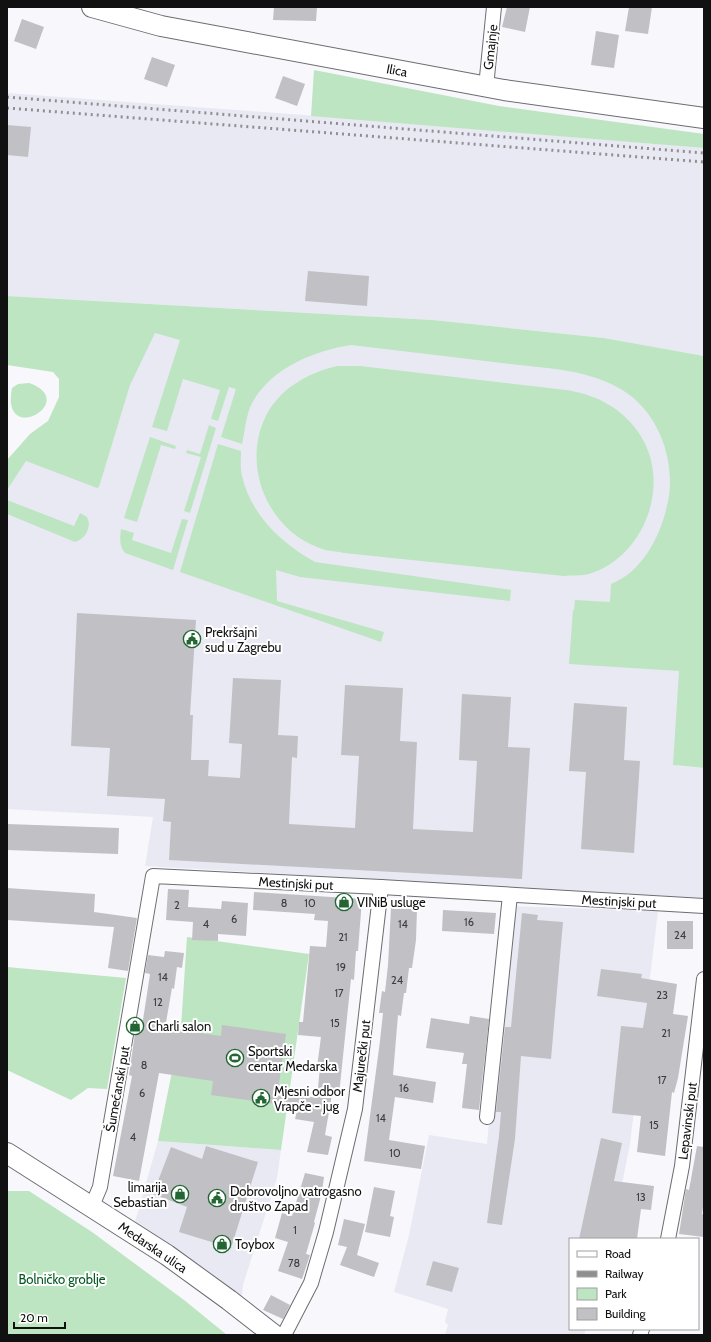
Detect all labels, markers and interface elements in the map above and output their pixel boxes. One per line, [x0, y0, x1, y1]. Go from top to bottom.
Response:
street label: Gmajnje [480, 23, 501, 71]
street label: Ilica [385, 60, 410, 80]
place label: Prekršajni sud u Zagrebu [205, 624, 282, 655]
public building icon: Prekršajni sud u Zagrebu [182, 629, 202, 649]
street label: Mestinjski put [258, 873, 334, 894]
street label: Mestinjski put [581, 891, 657, 912]
shop icon: VINiB usluge [334, 892, 354, 912]
place label: VINiB usluge [357, 894, 426, 910]
house number: 8 [281, 896, 287, 910]
house number: 10 [304, 896, 316, 910]
house number: 2 [174, 898, 180, 912]
house number: 6 [231, 912, 237, 926]
house number: 16 [464, 915, 474, 929]
house number: 4 [203, 917, 210, 931]
house number: 14 [398, 917, 409, 931]
house number: 24 [674, 928, 687, 942]
house number: 21 [338, 930, 348, 944]
house number: 19 [336, 960, 346, 974]
house number: 14 [158, 970, 169, 984]
house number: 24 [391, 973, 404, 987]
house number: 17 [334, 986, 344, 1000]
house number: 23 [656, 988, 668, 1002]
house number: 12 [153, 995, 163, 1009]
shop icon: Charli salon [125, 1016, 145, 1036]
house number: 15 [330, 1016, 340, 1030]
place label: Charli salon [148, 1018, 211, 1034]
street label: Majurečki put [349, 1018, 374, 1093]
house number: 21 [661, 1026, 671, 1040]
place label: Sportski centar Medarska [248, 1043, 338, 1074]
street label: Šumećanski put [101, 1044, 133, 1133]
sports icon: Sportski centar Medarska [225, 1048, 245, 1068]
house number: 8 [141, 1058, 147, 1072]
house number: 17 [657, 1073, 667, 1087]
house number: 16 [399, 1081, 409, 1095]
street label: Lepavinski put [674, 1081, 700, 1161]
place label: Mjesni odbor Vrapče - jug [274, 1083, 346, 1115]
house number: 6 [139, 1086, 145, 1100]
public building icon: Mjesni odbor Vrapče - jug [251, 1088, 271, 1108]
house number: 14 [376, 1111, 387, 1125]
house number: 15 [649, 1118, 659, 1132]
house number: 4 [130, 1130, 137, 1144]
house number: 10 [389, 1146, 401, 1160]
place label: limarija Sebastian [113, 1179, 168, 1210]
place label: Dobrovoljno vatrogasno društvo Zapad [230, 1183, 362, 1214]
shop icon: limarija Sebastian [170, 1184, 190, 1204]
public building icon: Dobrovoljno vatrogasno društvo Zapad [207, 1188, 227, 1208]
house number: 13 [636, 1190, 646, 1204]
street label: Medarska ulica [115, 1218, 191, 1276]
house number: 1 [293, 1223, 297, 1237]
shop icon: Toybox [212, 1234, 232, 1254]
place label: Toybox [235, 1236, 276, 1252]
legend [569, 1238, 699, 1330]
text: Road [605, 1246, 631, 1261]
house number: 78 [288, 1256, 300, 1270]
text: Railway [605, 1266, 643, 1281]
park label: Bolničko groblje [19, 1271, 106, 1288]
text: Park [605, 1286, 627, 1301]
scale bar [14, 1304, 65, 1330]
text: Building [605, 1306, 647, 1321]
text: 20 m [20, 1310, 48, 1325]

